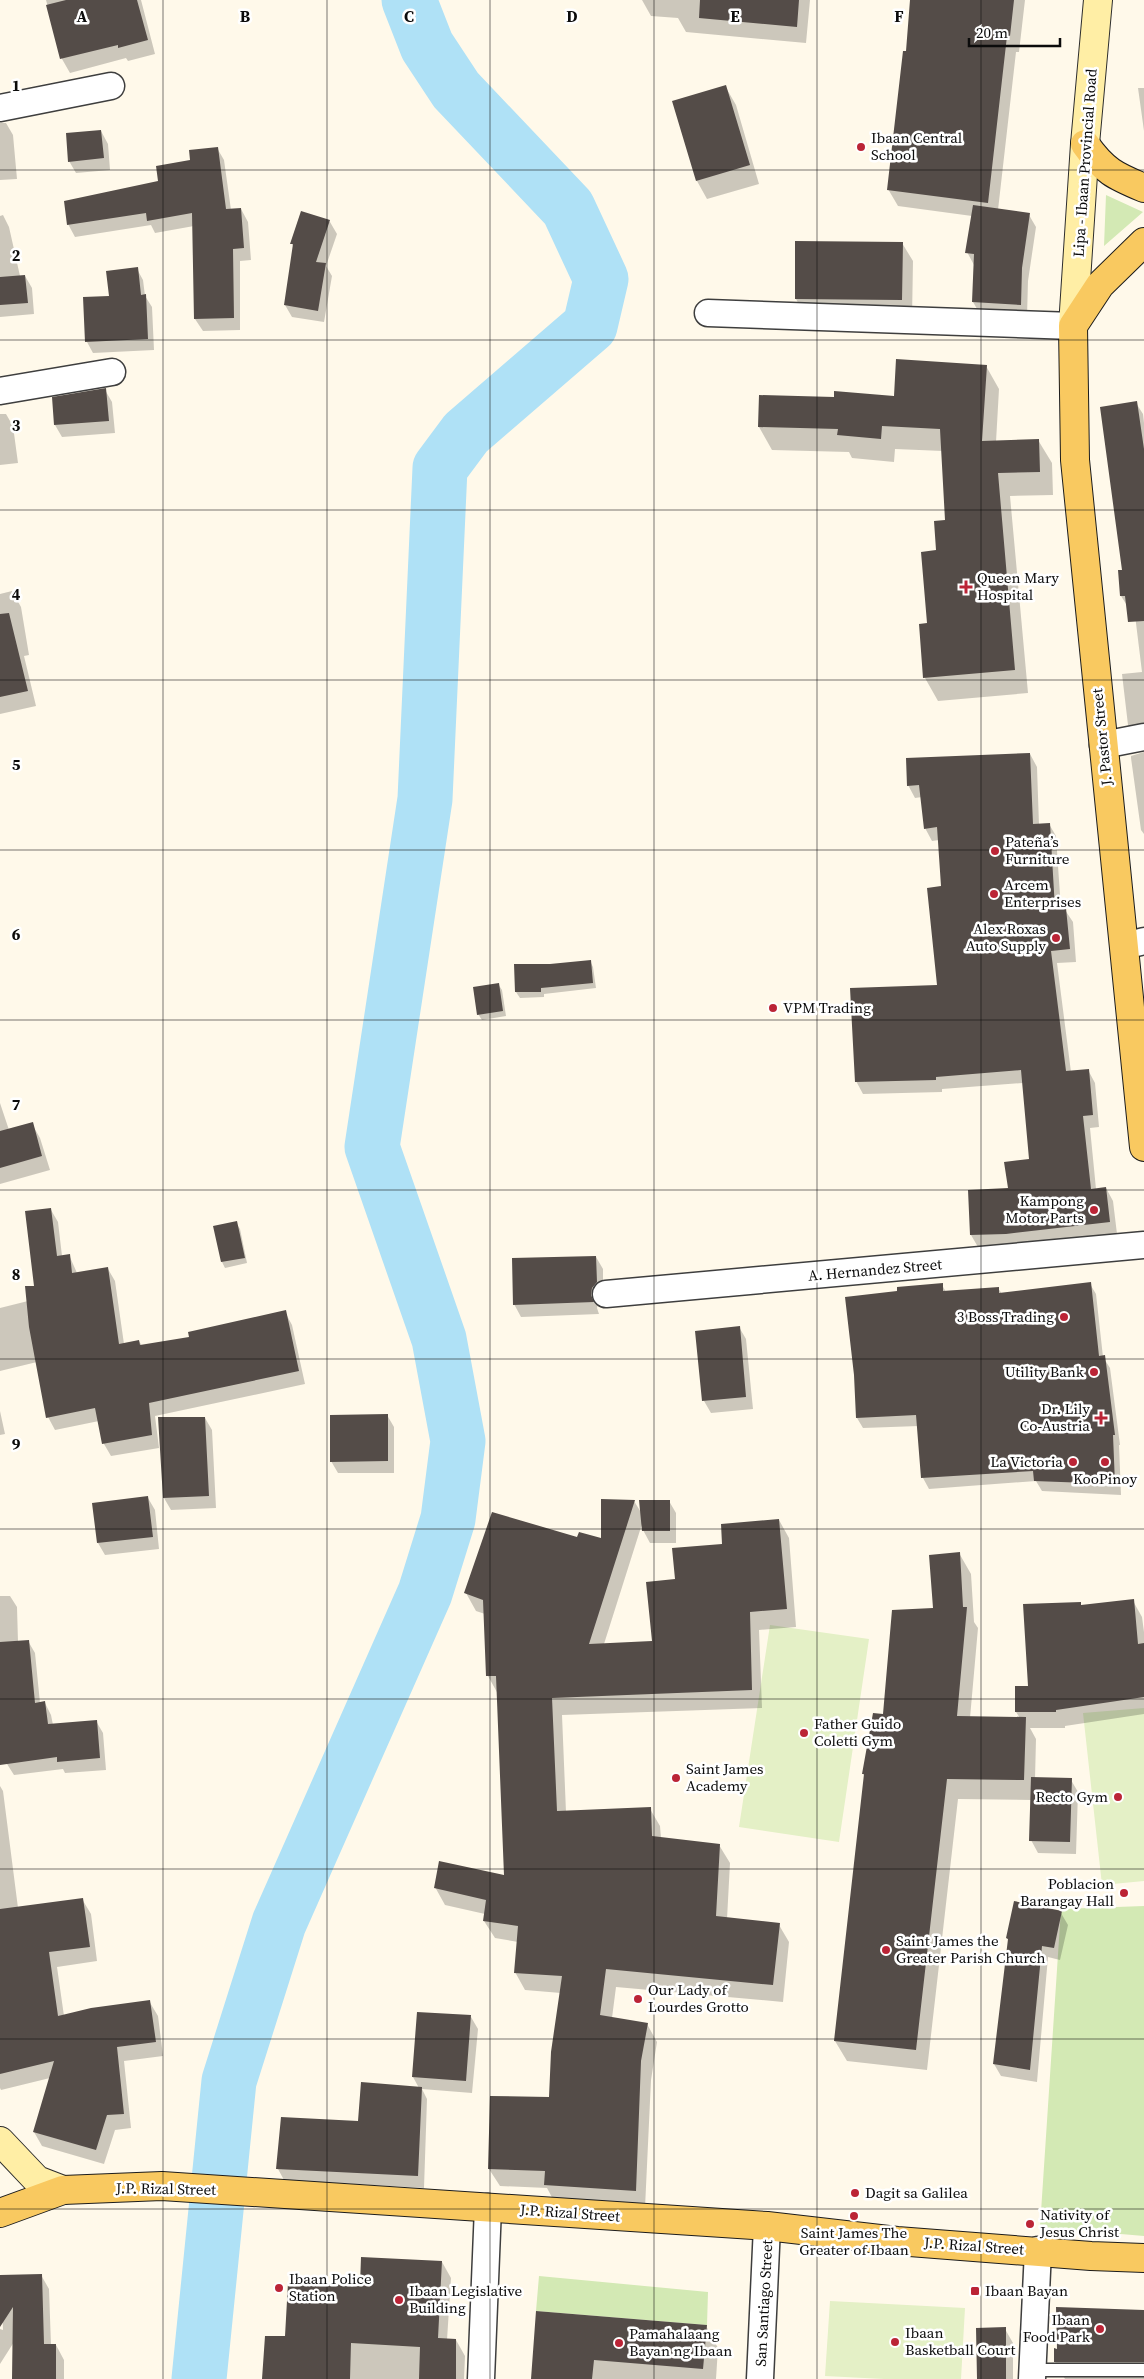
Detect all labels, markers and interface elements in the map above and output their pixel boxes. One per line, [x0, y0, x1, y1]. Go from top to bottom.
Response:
text: A [77, 5, 88, 27]
text: B [240, 5, 251, 27]
text: C [404, 5, 414, 27]
text: D [566, 5, 578, 27]
text: E [730, 5, 740, 27]
text: F [894, 5, 904, 27]
scale bar [969, 15, 1060, 47]
text: 20 m [976, 22, 1008, 43]
street label: Lipa - Ibaan Provincial Road [1067, 68, 1102, 258]
text: 1 [12, 74, 20, 96]
place label: Ibaan Central School [871, 127, 963, 165]
marker: Ibaan Central School [855, 141, 867, 153]
text: 2 [12, 244, 21, 266]
text: 3 [12, 414, 21, 436]
place label: Queen Mary Hospital [977, 567, 1059, 605]
marker: Queen Mary Hospital [959, 580, 973, 594]
text: 4 [12, 583, 21, 605]
street label: J. Pastor Street [1086, 687, 1117, 788]
text: 5 [12, 753, 21, 775]
place label: Pateña’s Furniture [1005, 831, 1070, 869]
marker: Pateña’s Furniture [989, 845, 1001, 857]
place label: Arcem Enterprises [1004, 874, 1081, 912]
marker: Arcem Enterprises [988, 888, 1000, 900]
place label: Alex Roxas Auto Supply [966, 918, 1046, 956]
text: 6 [12, 923, 21, 945]
marker: Alex Roxas Auto Supply [1050, 932, 1062, 944]
place label: VPM Trading [783, 997, 871, 1018]
marker: VPM Trading [767, 1002, 779, 1014]
text: 7 [12, 1093, 21, 1115]
place label: Kampong Motor Parts [1005, 1190, 1084, 1228]
marker: Kampong Motor Parts [1088, 1204, 1100, 1216]
street label: A. Hernandez Street [807, 1253, 943, 1286]
text: 8 [12, 1263, 20, 1285]
place label: 3 Boss Trading [957, 1306, 1054, 1327]
marker: 3 Boss Trading [1058, 1311, 1070, 1323]
place label: Utility Bank [1005, 1361, 1085, 1382]
marker: Utility Bank [1088, 1366, 1100, 1378]
place label: Dr. Lily Co-Austria [1020, 1398, 1090, 1436]
marker: Dr. Lily Co-Austria [1094, 1411, 1108, 1425]
text: 9 [12, 1433, 21, 1455]
place label: La Victoria [990, 1451, 1063, 1472]
marker: La Victoria [1067, 1456, 1079, 1468]
marker: KooPinoy [1099, 1456, 1111, 1468]
place label: KooPinoy [1073, 1468, 1137, 1489]
place label: Father Guido Coletti Gym [814, 1713, 901, 1751]
marker: Father Guido Coletti Gym [798, 1727, 810, 1739]
place label: Saint James Academy [686, 1758, 764, 1796]
marker: Saint James Academy [670, 1772, 682, 1784]
place label: Recto Gym [1035, 1786, 1108, 1807]
marker: Recto Gym [1112, 1791, 1124, 1803]
place label: Poblacion Barangay Hall [1020, 1873, 1115, 1911]
marker: Poblacion Barangay Hall [1118, 1887, 1130, 1899]
place label: Saint James the Greater Parish Church [896, 1930, 1046, 1968]
marker: Saint James the Greater Parish Church [880, 1944, 892, 1956]
place label: Our Lady of Lourdes Grotto [648, 1979, 749, 2017]
marker: Our Lady of Lourdes Grotto [632, 1993, 644, 2005]
street label: J.P. Rizal Street [115, 2177, 216, 2200]
place label: Dagit sa Galilea [865, 2182, 968, 2203]
marker: Dagit sa Galilea [849, 2187, 861, 2199]
street label: J.P. Rizal Street [518, 2198, 621, 2226]
place label: Nativity of Jesus Christ [1039, 2204, 1119, 2242]
marker: Saint James The Greater of Ibaan [848, 2210, 860, 2222]
marker: Nativity of Jesus Christ [1024, 2218, 1036, 2230]
place label: Saint James The Greater of Ibaan [799, 2222, 909, 2260]
street label: J.P. Rizal Street [922, 2231, 1025, 2259]
street label: San Santiago Street [750, 2239, 777, 2367]
place label: Ibaan Police Station [289, 2268, 372, 2306]
place label: Ibaan Legislative Building [409, 2280, 523, 2318]
place label: Ibaan Bayan [985, 2280, 1068, 2301]
marker: Ibaan Police Station [273, 2282, 285, 2294]
marker: Ibaan Bayan [969, 2285, 981, 2297]
marker: Ibaan Legislative Building [393, 2294, 405, 2306]
place label: Ibaan Food Park [1023, 2309, 1091, 2347]
place label: Ibaan Basketball Court [905, 2322, 1016, 2360]
place label: Pamahalaang Bayan ng Ibaan [629, 2323, 732, 2361]
marker: Ibaan Food Park [1094, 2323, 1106, 2335]
marker: Ibaan Basketball Court [889, 2336, 901, 2348]
marker: Pamahalaang Bayan ng Ibaan [613, 2337, 625, 2349]

